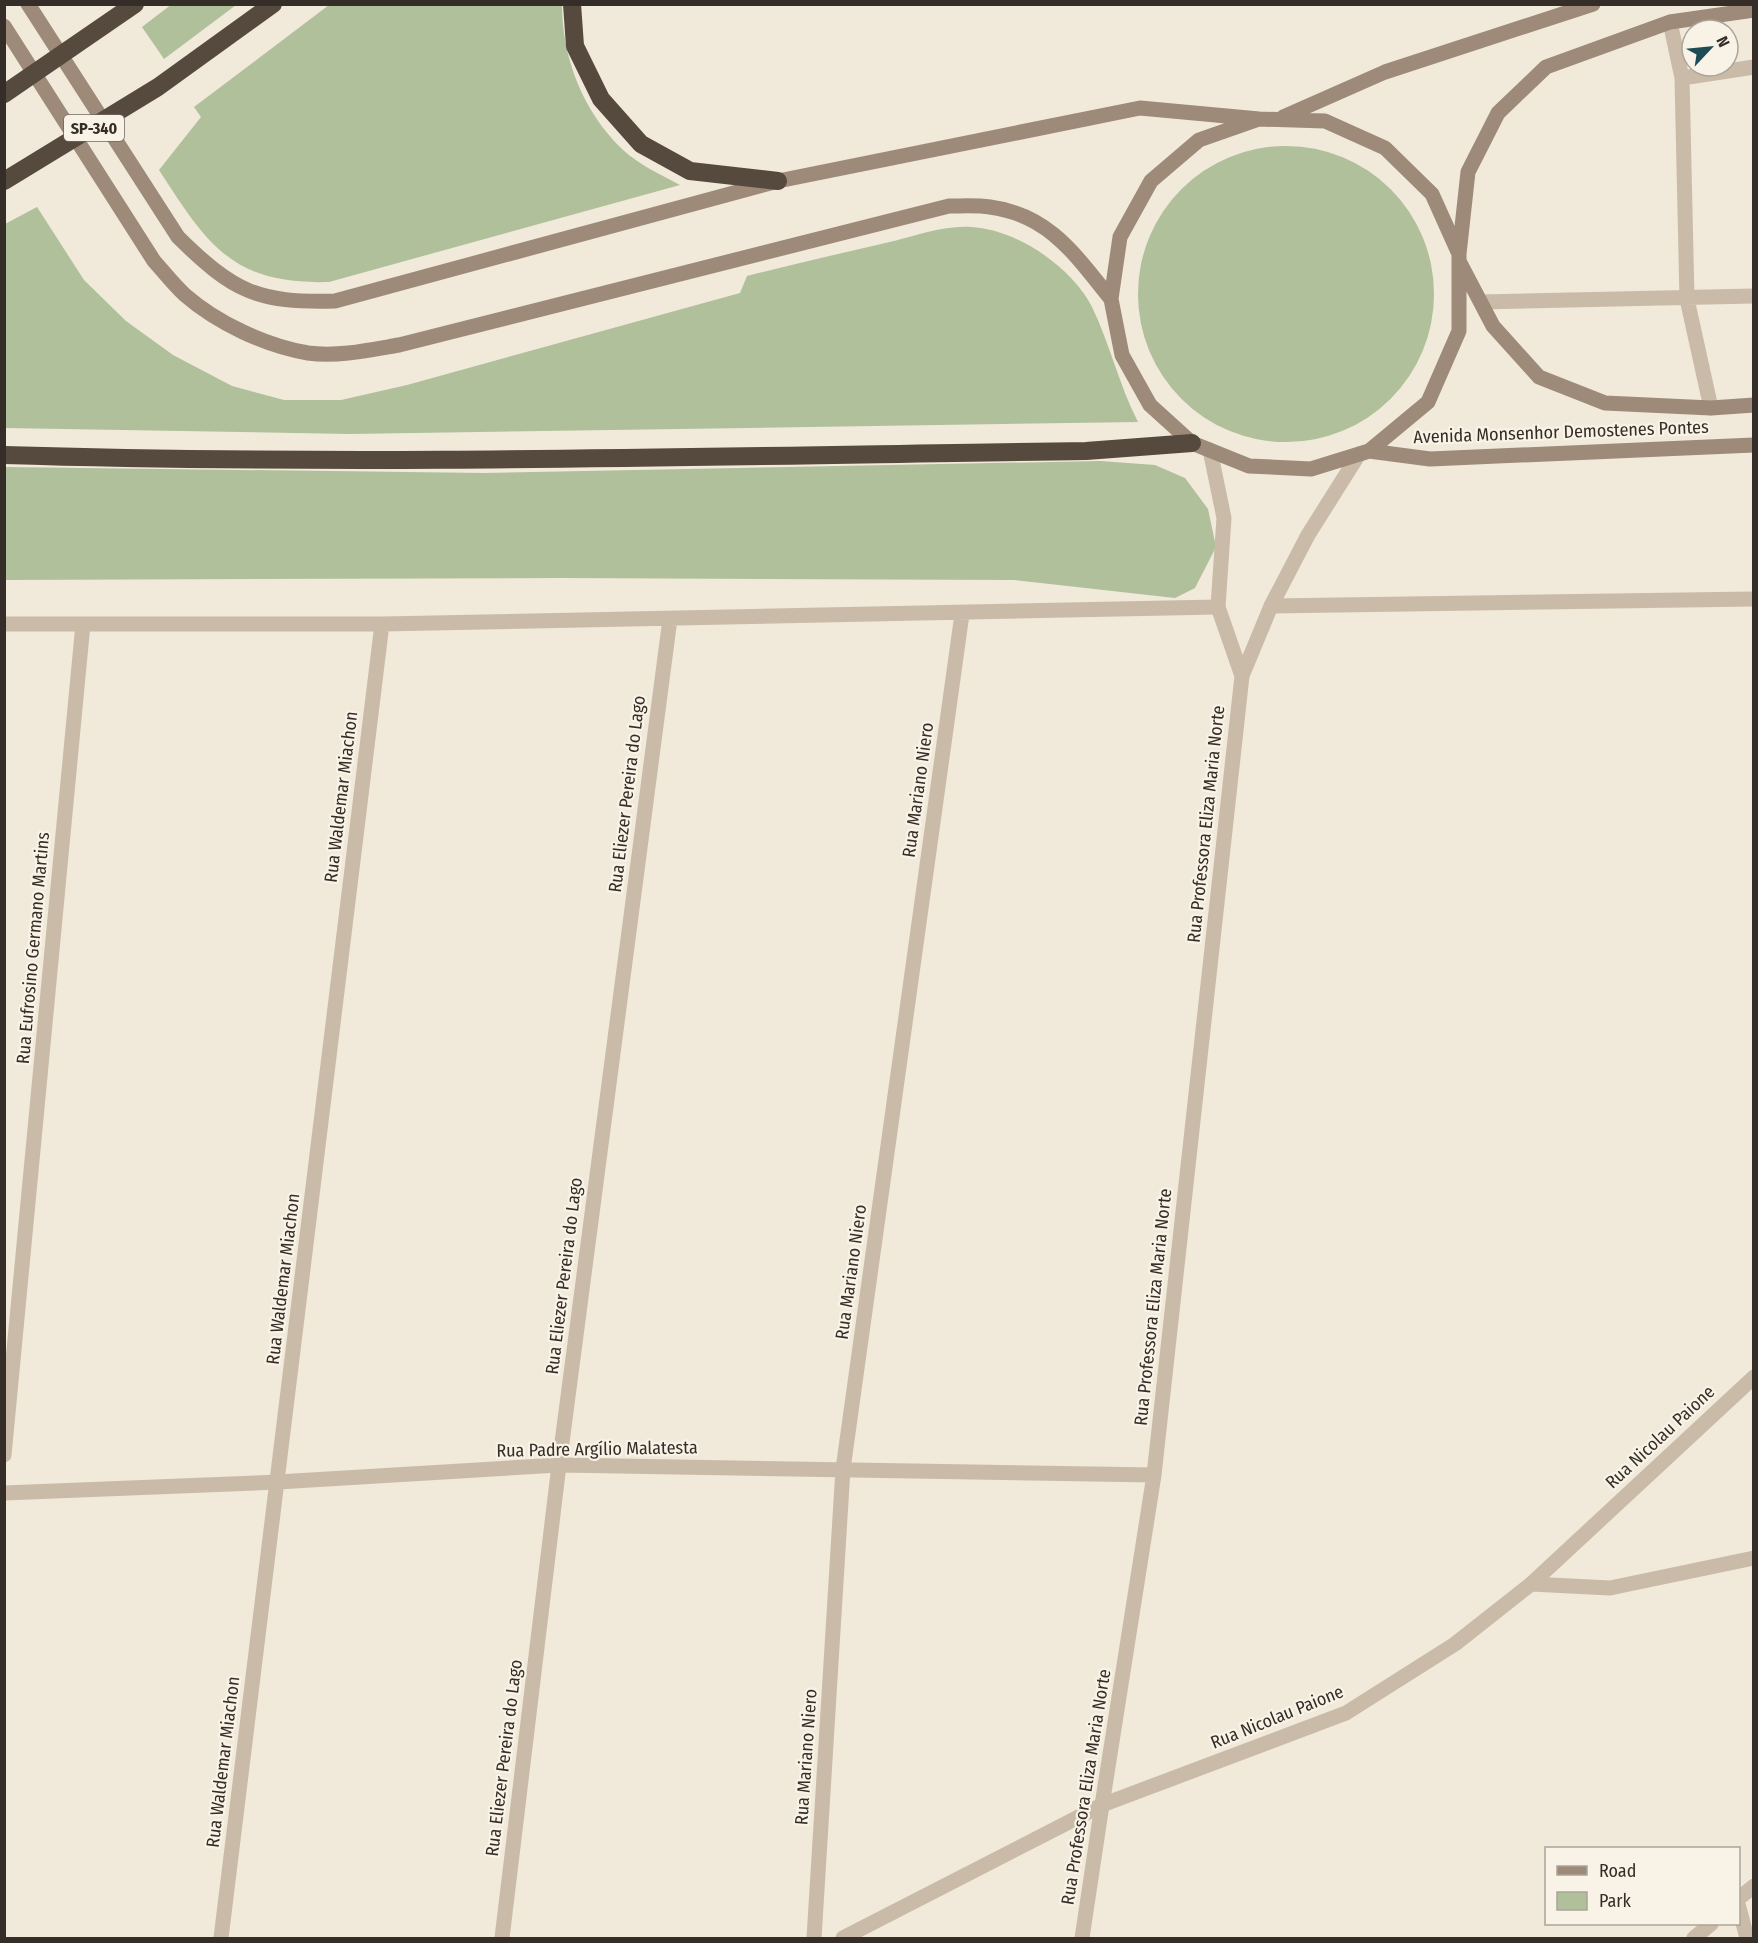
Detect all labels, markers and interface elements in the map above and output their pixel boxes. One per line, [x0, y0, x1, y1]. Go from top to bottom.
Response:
north arrow [1680, 18, 1740, 78]
text: N [1712, 33, 1734, 50]
road number: SP-340 [64, 115, 124, 141]
street label: Avenida Monsenhor Demostenes Pontes [1413, 416, 1709, 448]
street label: Rua Eliezer Pereira do Lago [604, 694, 650, 894]
street label: Rua Professora Eliza Maria Norte [1183, 704, 1229, 944]
street label: Rua Waldemar Miachon [320, 710, 362, 884]
street label: Rua Mariano Niero [898, 721, 938, 859]
street label: Rua Eufrosino Germano Martins [12, 831, 54, 1065]
street label: Rua Eliezer Pereira do Lago [541, 1176, 587, 1376]
street label: Rua Professora Eliza Maria Norte [1130, 1187, 1176, 1427]
street label: Rua Waldemar Miachon [262, 1192, 304, 1366]
street label: Rua Mariano Niero [831, 1203, 871, 1341]
street label: Rua Nicolau Paione [1601, 1381, 1719, 1493]
street label: Rua Padre Argílio Malatesta [496, 1436, 698, 1462]
street label: Rua Eliezer Pereira do Lago [481, 1658, 527, 1858]
street label: Rua Professora Eliza Maria Norte [1056, 1667, 1116, 1906]
street label: Rua Waldemar Miachon [202, 1675, 244, 1849]
street label: Rua Nicolau Paione [1207, 1680, 1347, 1754]
street label: Rua Mariano Niero [790, 1688, 822, 1826]
legend [1545, 1847, 1740, 1925]
text: Road [1599, 1860, 1636, 1882]
text: Park [1599, 1890, 1632, 1912]

